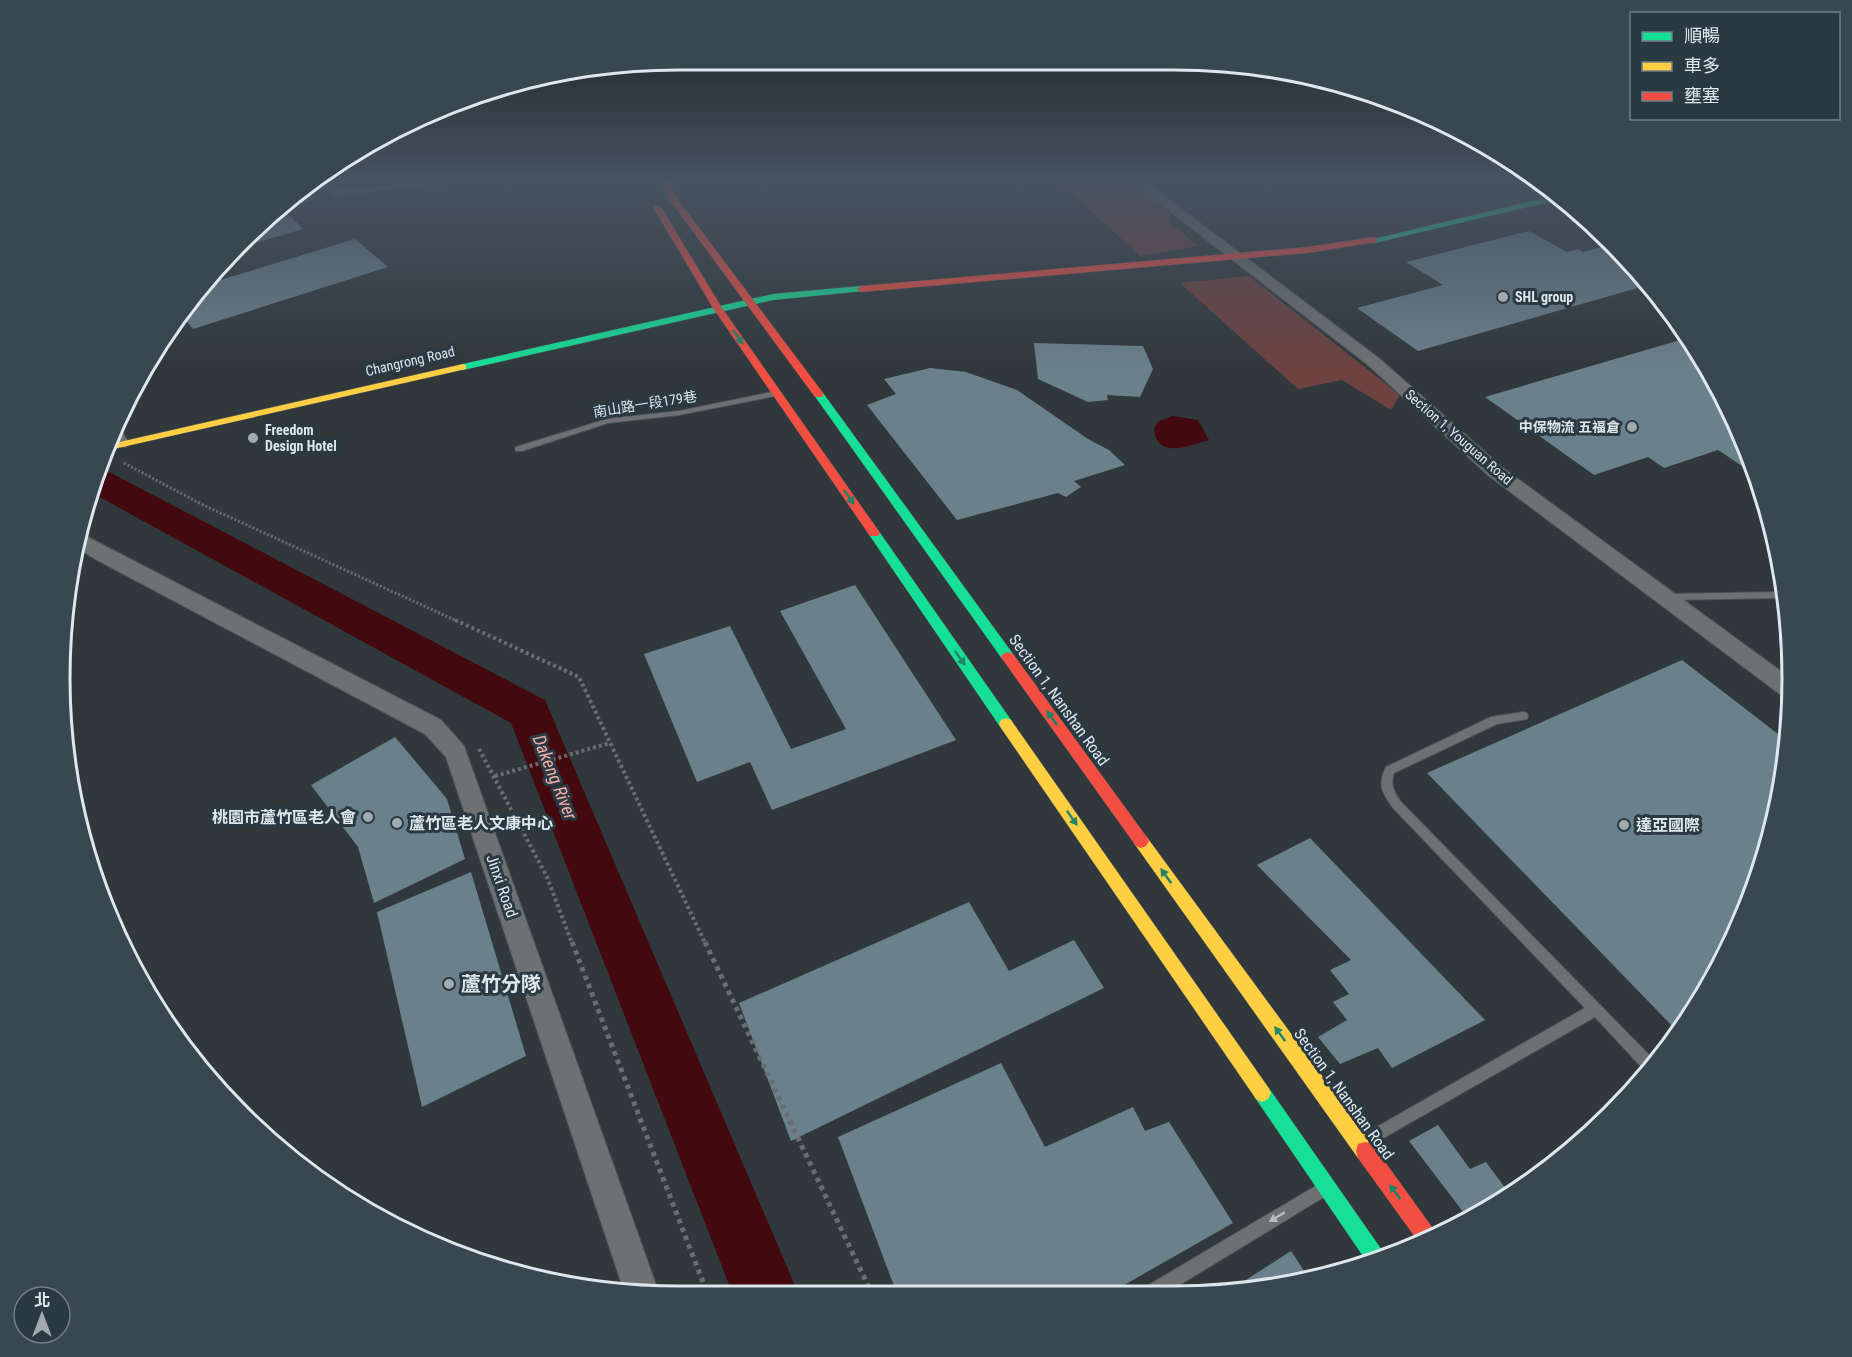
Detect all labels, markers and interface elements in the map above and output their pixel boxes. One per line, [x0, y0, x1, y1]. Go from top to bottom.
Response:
legend [1630, 12, 1840, 120]
text: 順暢 [1684, 25, 1720, 46]
text: 車多 [1684, 55, 1720, 76]
text: 壅塞 [1684, 85, 1720, 106]
place label: SHL group [1515, 289, 1573, 305]
marker: SHL group [1496, 290, 1510, 304]
one-way arrow [732, 329, 743, 345]
street label: Changrong Road [364, 343, 456, 379]
street label: Section 1, Youguan Road [1402, 386, 1516, 488]
street label: 南山路一段179巷 [592, 388, 698, 420]
place label: 中保物流 五福倉 [1519, 419, 1620, 435]
marker: 中保物流 五福倉 [1625, 420, 1639, 434]
place label: Freedom Design Hotel [265, 422, 337, 454]
marker: Freedom Design Hotel [246, 431, 260, 445]
one-way arrow [843, 489, 855, 505]
street label: Section 1, Nanshan Road [1005, 631, 1113, 769]
one-way arrow [955, 649, 966, 666]
one-way arrow [1046, 710, 1058, 726]
water label: Dakeng River [529, 732, 582, 823]
place label: 桃園市蘆竹區老人會 [212, 808, 356, 827]
one-way arrow [1066, 809, 1077, 826]
marker: 桃園市蘆竹區老人會 [361, 810, 375, 824]
place label: 蘆竹區老人文康中心 [409, 814, 553, 833]
marker: 蘆竹區老人文康中心 [390, 816, 404, 830]
place label: 達亞國際 [1636, 816, 1700, 835]
marker: 達亞國際 [1617, 818, 1631, 832]
street label: Jinxi Road [482, 852, 522, 920]
one-way arrow [1160, 868, 1172, 884]
place label: 蘆竹分隊 [461, 972, 541, 996]
marker: 蘆竹分隊 [442, 977, 456, 991]
street label: Section 1, Nanshan Road [1290, 1025, 1398, 1163]
one-way arrow [1274, 1026, 1286, 1042]
one-way arrow [1389, 1184, 1401, 1199]
one-way arrow [1269, 1212, 1285, 1223]
north arrow [12, 1285, 72, 1345]
text: 北 [34, 1291, 50, 1310]

